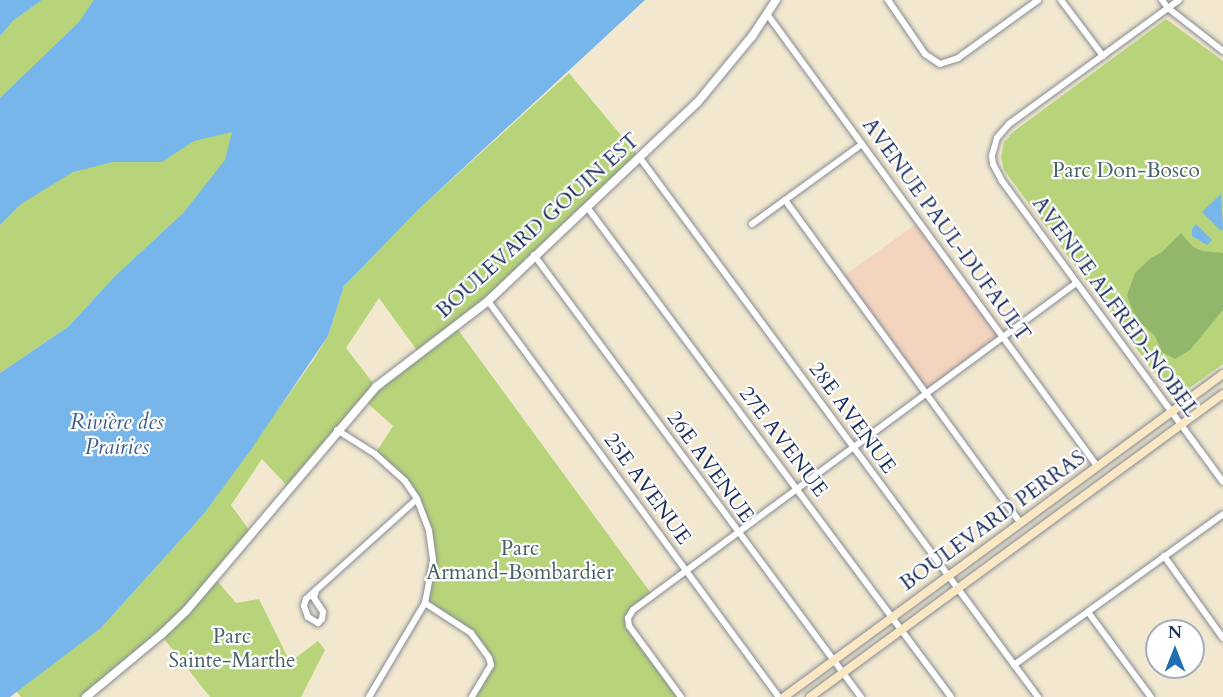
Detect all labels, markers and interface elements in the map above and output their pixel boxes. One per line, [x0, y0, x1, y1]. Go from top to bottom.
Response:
street label: AVENUE PAUL-DUFAULT [856, 113, 1036, 347]
street label: BOULEVARD GOUIN EST [431, 128, 645, 324]
park label: Parc Don-Bosco [1052, 158, 1200, 184]
street label: AVENUE ALFRED-NOBEL [1026, 192, 1204, 422]
street label: 28E AVENUE [803, 357, 901, 479]
street label: 27E AVENUE [733, 382, 833, 502]
street label: 26E AVENUE [661, 406, 759, 528]
water label: Rivière des Prairies [70, 409, 164, 460]
street label: 25E AVENUE [598, 428, 696, 550]
street label: BOULEVARD PERRAS [895, 445, 1091, 597]
park label: Parc Armand-Bombardier [426, 536, 614, 586]
north arrow [1145, 619, 1205, 679]
text: N [1168, 622, 1182, 644]
park label: Parc Sainte-Marthe [168, 624, 296, 674]

